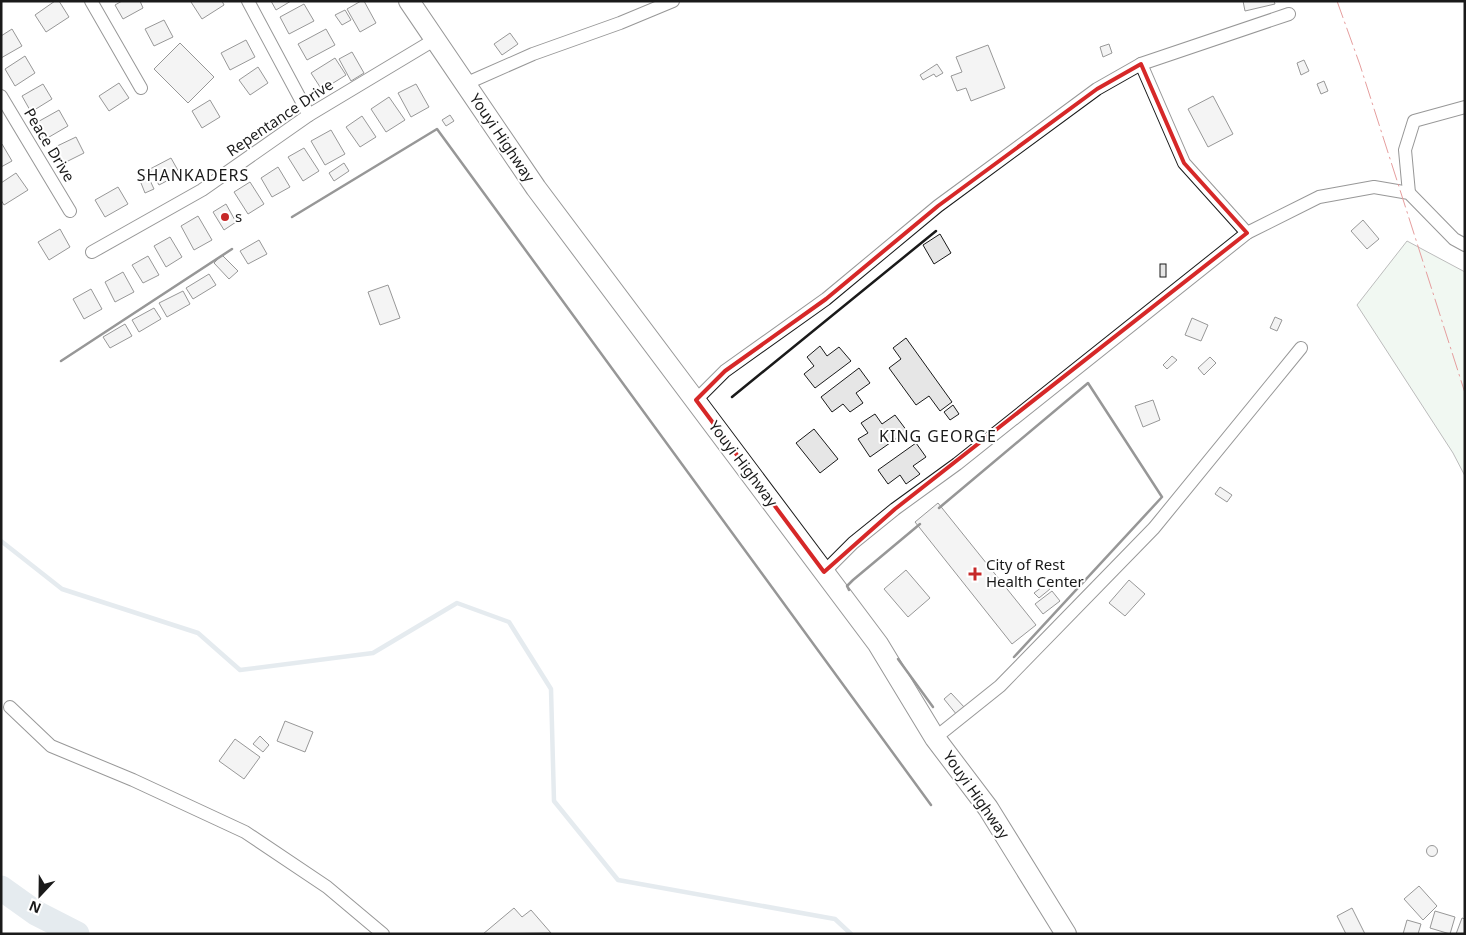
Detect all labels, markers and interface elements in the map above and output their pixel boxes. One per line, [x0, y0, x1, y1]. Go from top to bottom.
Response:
street label: Repentance Drive [222, 74, 337, 160]
street label: Youyi Highway [466, 89, 540, 186]
street label: Peace Drive [20, 104, 80, 185]
district label: SHANKADERS [137, 164, 249, 186]
place label: s [235, 206, 242, 226]
marker: s [219, 211, 231, 223]
street label: Youyi Highway [705, 416, 783, 511]
district label: KING GEORGE [879, 425, 997, 447]
place label: City of Rest Health Center [986, 554, 1084, 591]
marker: City of Rest Health Center [968, 567, 982, 581]
street label: Youyi Highway [939, 747, 1015, 843]
north arrow [15, 870, 65, 920]
text: N [26, 897, 44, 918]

